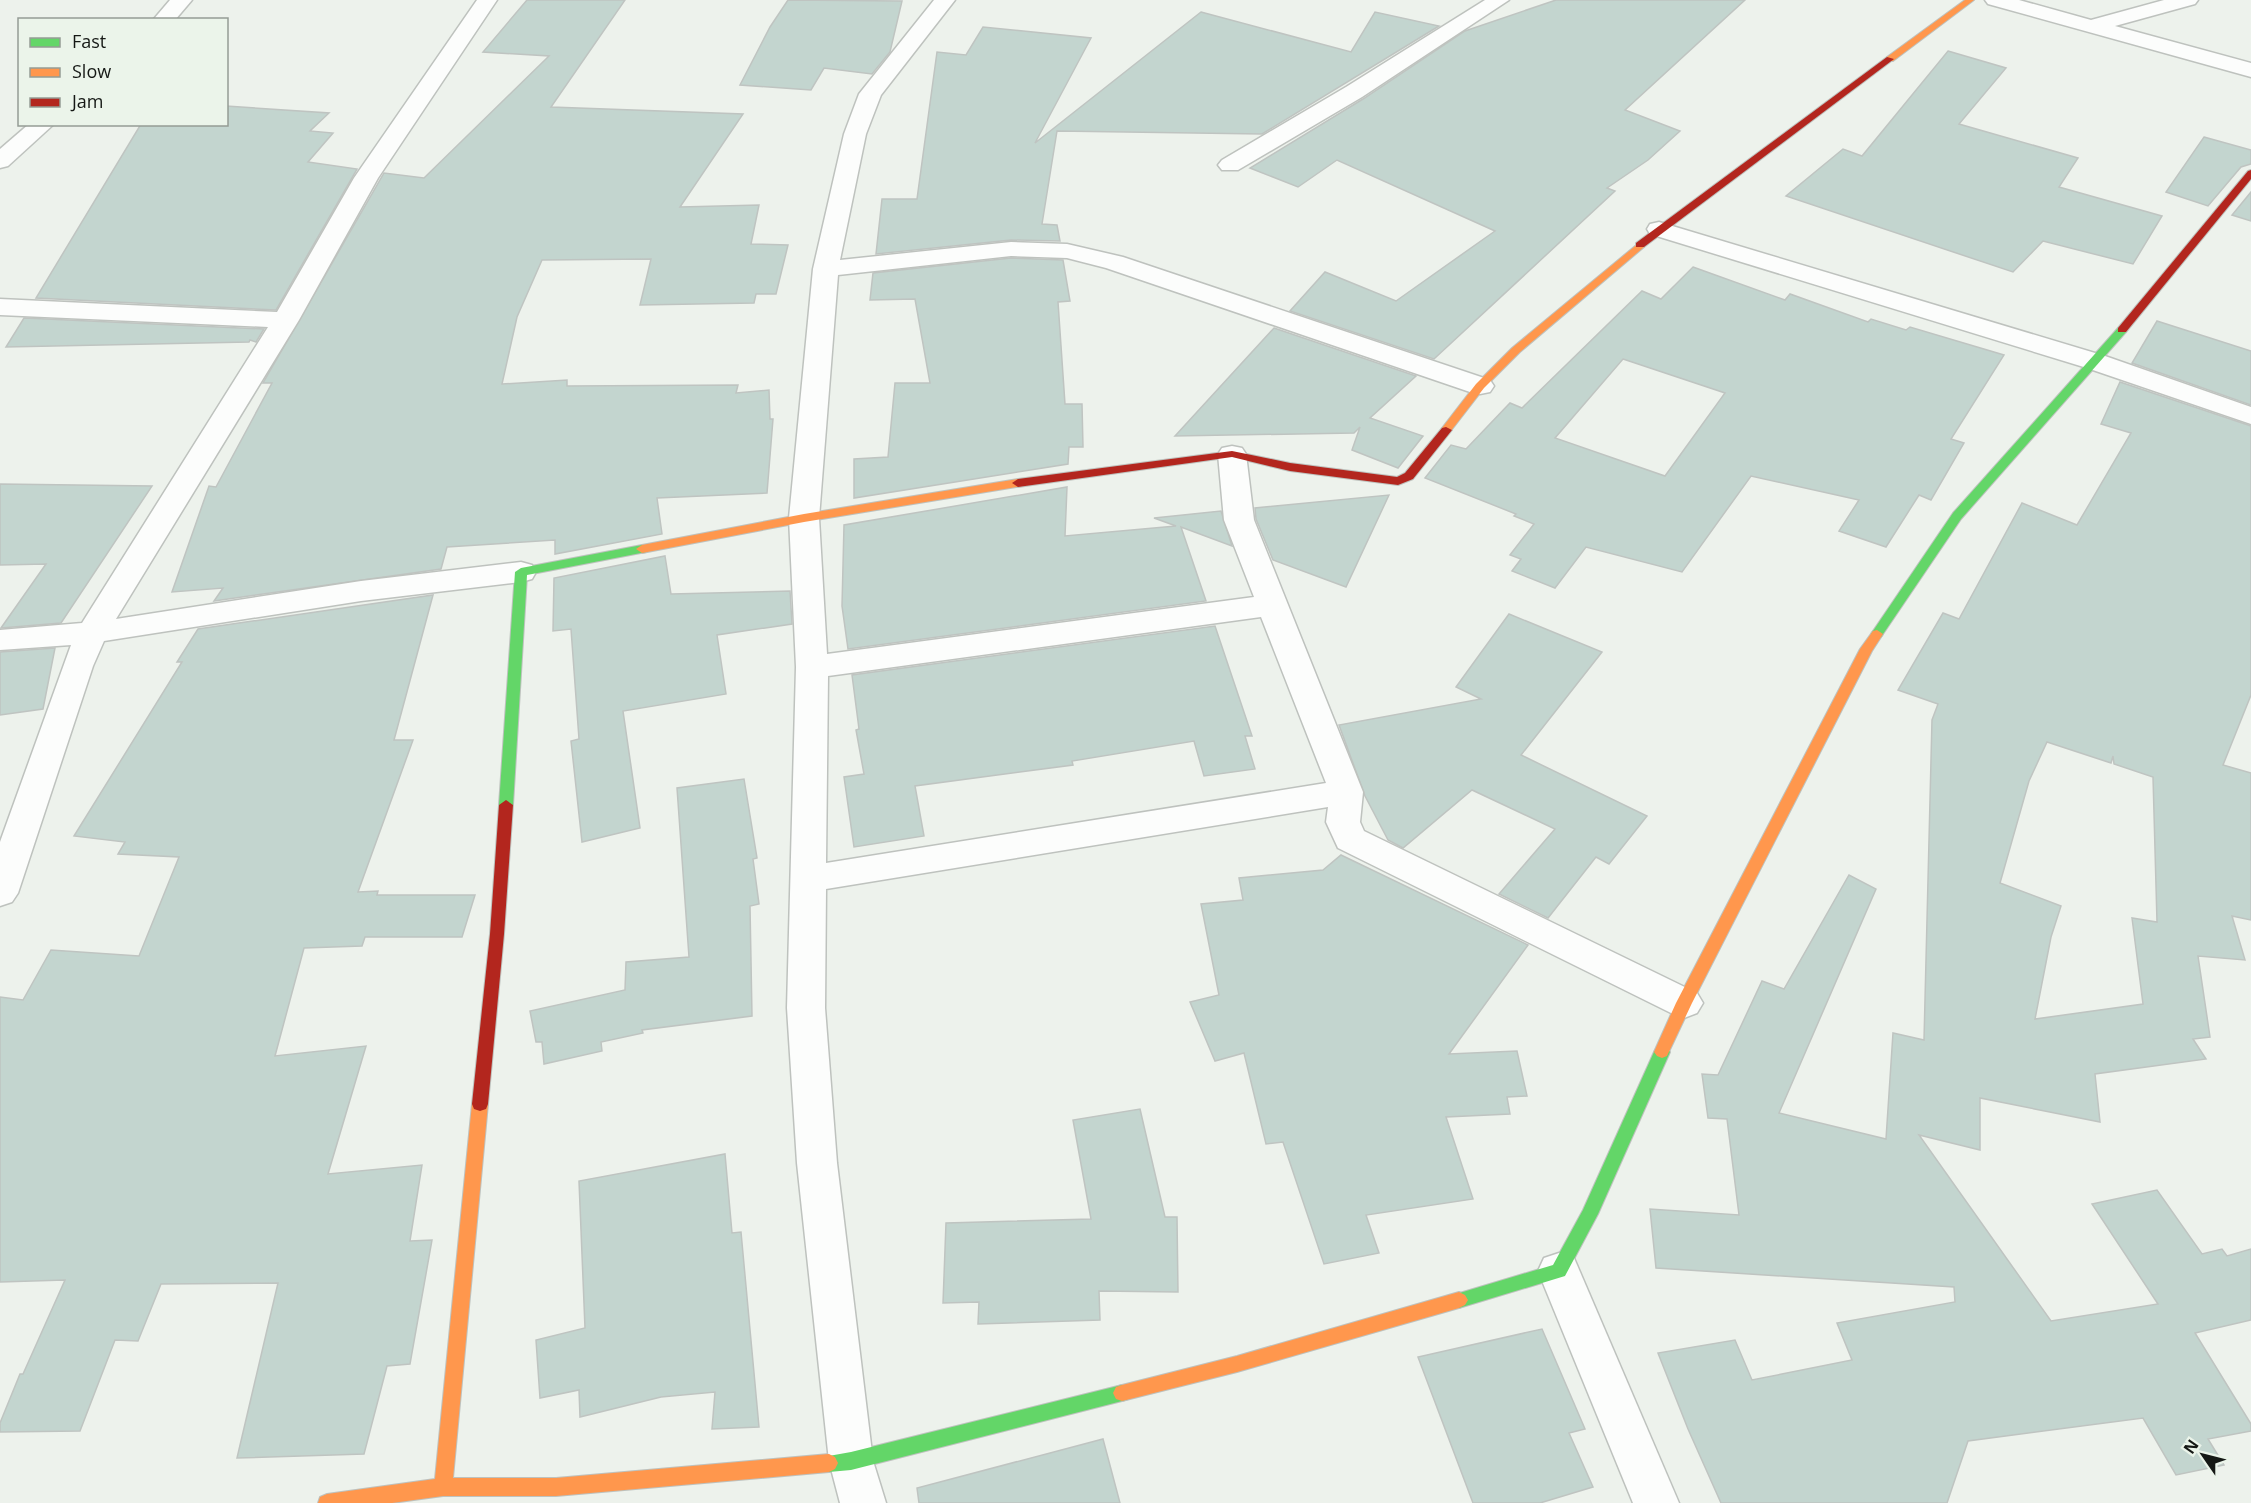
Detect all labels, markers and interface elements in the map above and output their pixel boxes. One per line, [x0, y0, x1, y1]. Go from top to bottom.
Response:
legend [18, 18, 228, 126]
text: Fast [72, 29, 106, 53]
text: Slow [72, 59, 111, 83]
text: Jam [70, 89, 104, 113]
north arrow [2173, 1425, 2233, 1485]
text: N [2178, 1435, 2203, 1458]

